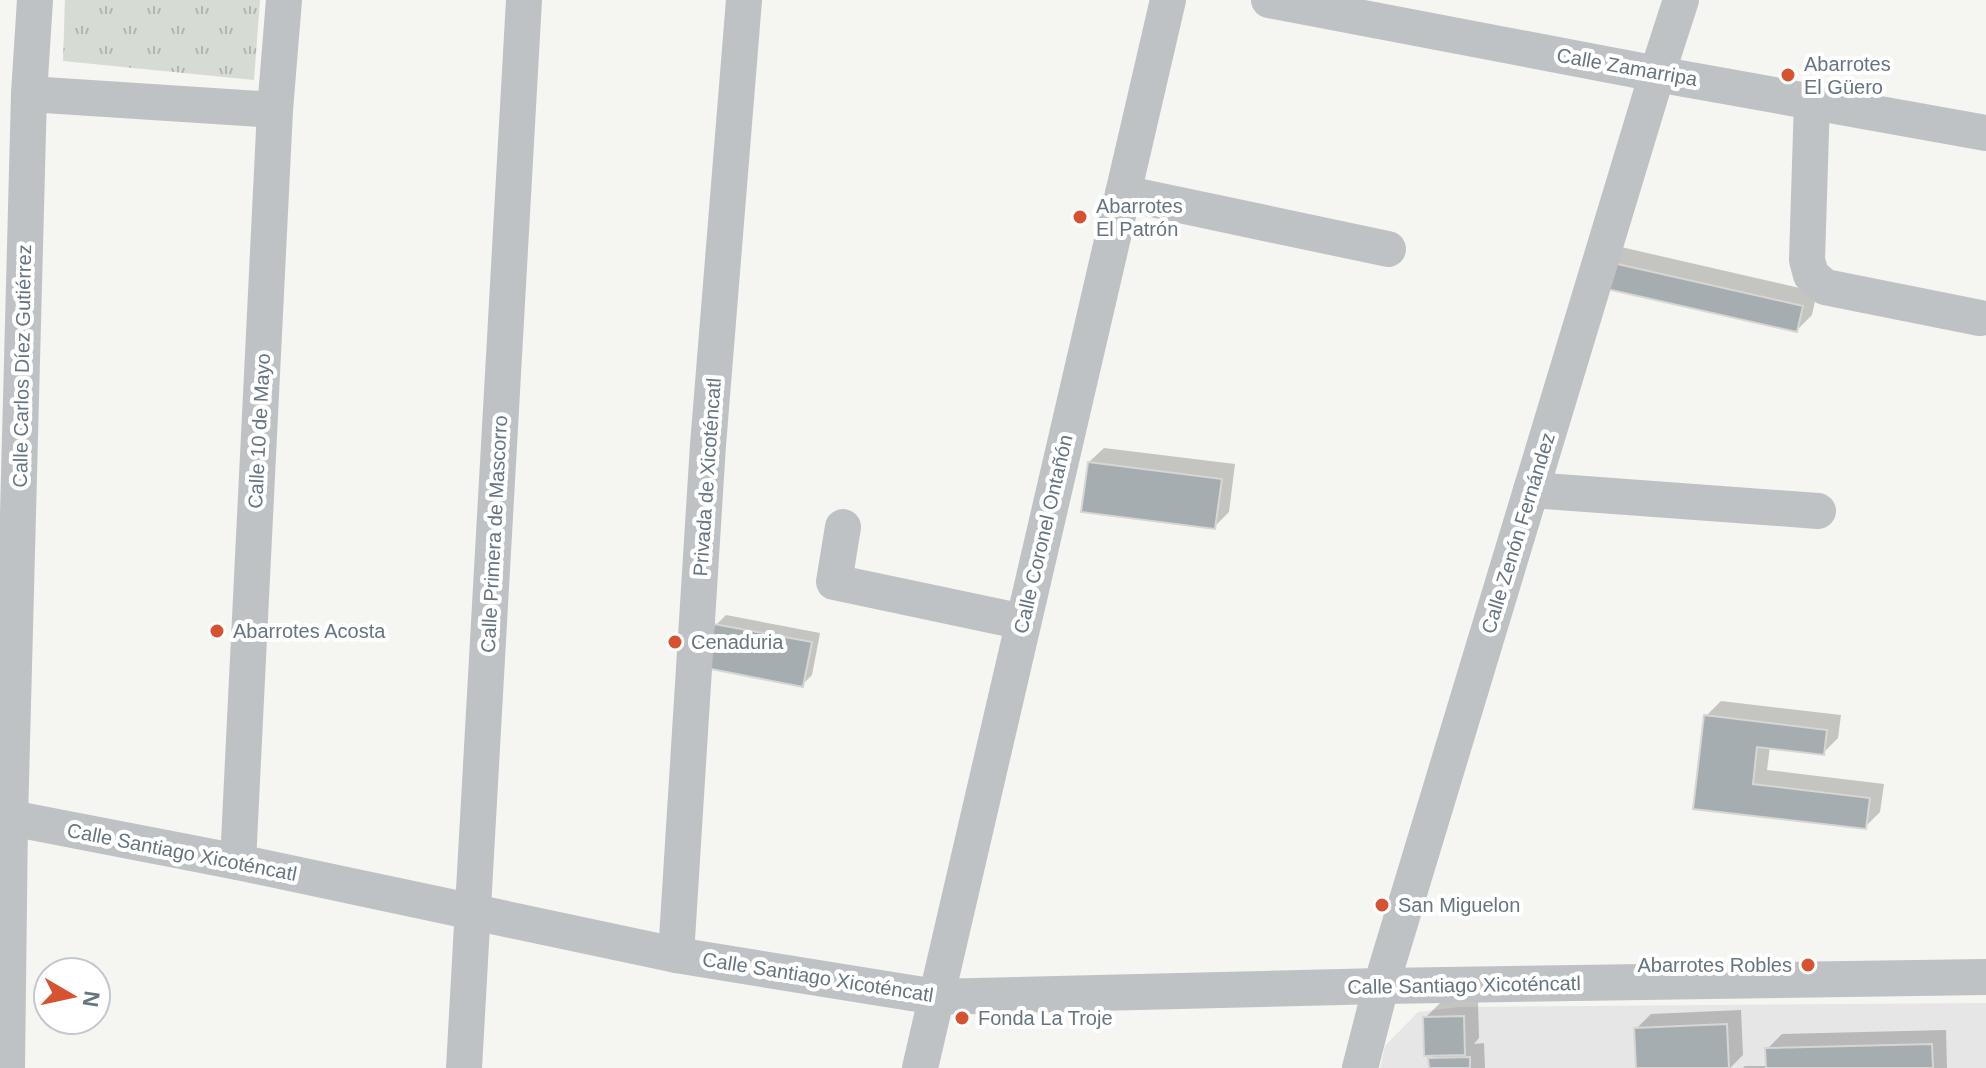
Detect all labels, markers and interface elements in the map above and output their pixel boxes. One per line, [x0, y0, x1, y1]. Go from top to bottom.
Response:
street label: Calle Zamarripa [1555, 44, 1700, 90]
place label: Abarrotes El Güero [1804, 53, 1891, 98]
marker: Abarrotes El Güero [1779, 66, 1797, 84]
place label: Abarrotes El Patrón [1096, 195, 1183, 240]
marker: Abarrotes El Patrón [1071, 208, 1089, 226]
street label: Calle Carlos Díez Gutiérrez [9, 244, 35, 488]
street label: Calle 10 de Mayo [244, 353, 274, 509]
street label: Privada de Xicoténcatl [689, 377, 725, 577]
street label: Calle Primera de Mascorro [477, 415, 511, 653]
street label: Calle Zenón Fernández [1477, 430, 1559, 636]
street label: Calle Coronel Ontañón [1009, 432, 1077, 636]
place label: Abarrotes Acosta [233, 620, 386, 642]
marker: Abarrotes Acosta [208, 622, 226, 640]
place label: Cenaduria [691, 631, 784, 653]
marker: Cenaduria [666, 633, 684, 651]
street label: Calle Santiago Xicoténcatl [65, 819, 299, 885]
place label: San Miguelon [1398, 894, 1520, 916]
marker: San Miguelon [1373, 896, 1391, 914]
street label: Calle Santiago Xicoténcatl [701, 948, 935, 1006]
place label: Abarrotes Robles [1637, 954, 1792, 976]
north arrow [32, 956, 112, 1036]
marker: Abarrotes Robles [1799, 956, 1817, 974]
street label: Calle Santiago Xicoténcatl [1347, 972, 1581, 998]
text: N [78, 989, 105, 1009]
place label: Fonda La Troje [978, 1007, 1113, 1029]
marker: Fonda La Troje [953, 1009, 971, 1027]

